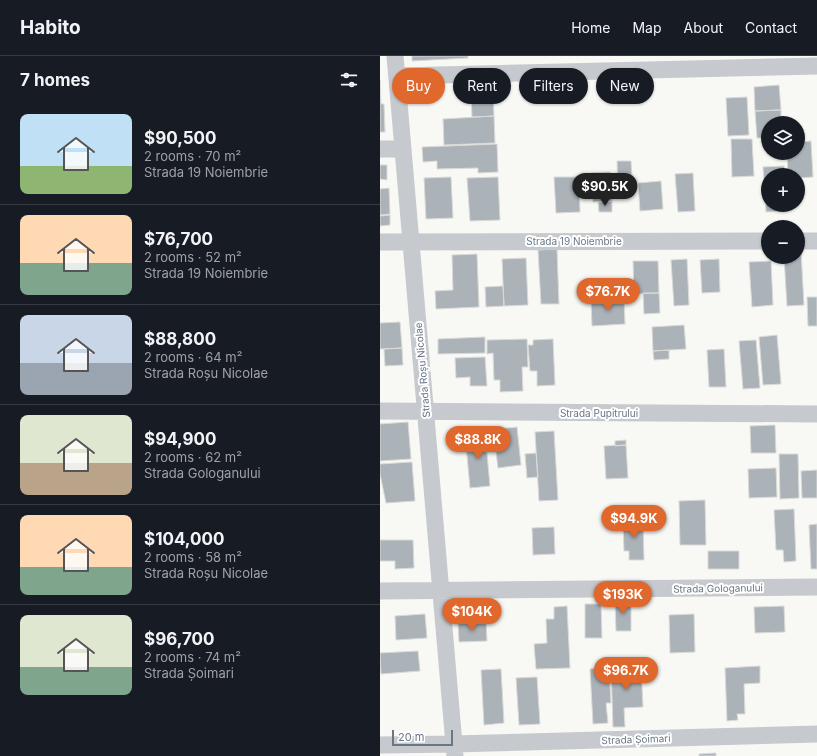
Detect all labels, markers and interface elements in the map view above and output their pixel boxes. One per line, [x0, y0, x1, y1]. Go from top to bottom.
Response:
text: Habito [20, 16, 81, 39]
text: Home [571, 19, 610, 36]
text: Map [632, 19, 662, 36]
text: About [684, 19, 723, 36]
text: Contact [745, 19, 797, 36]
chip: Buy [392, 68, 445, 104]
chip: Rent [453, 68, 511, 104]
chip: Filters [519, 68, 588, 104]
chip: New [596, 68, 654, 104]
icon: filters [338, 69, 360, 91]
text: 7 homes [20, 70, 90, 90]
map controls [761, 116, 805, 264]
button: layers [761, 116, 805, 160]
text: $90,500 [144, 128, 217, 148]
icon: home [52, 130, 100, 178]
text: 2 rooms · 70 m² [144, 148, 241, 164]
text: Strada 19 Noiembrie [144, 164, 268, 180]
button: + [761, 168, 805, 212]
pin: $90.5K [572, 173, 638, 207]
text: $90.5K [581, 178, 629, 194]
button: − [761, 220, 805, 264]
text: $76,700 [144, 229, 213, 249]
icon: home [52, 231, 100, 279]
street label: Strada 19 Noiembrie [526, 235, 622, 247]
text: 2 rooms · 52 m² [144, 249, 242, 265]
text: Strada 19 Noiembrie [144, 265, 268, 281]
pin: $76.7K [575, 278, 641, 312]
text: $76.7K [586, 283, 630, 299]
street label: Strada Roșu Nicolae [412, 322, 433, 418]
text: $88,800 [144, 329, 216, 349]
icon: home [52, 331, 100, 379]
text: 2 rooms · 64 m² [144, 349, 242, 365]
text: Strada Roșu Nicolae [144, 365, 268, 381]
street label: Strada Pupitrului [560, 407, 638, 419]
pin: $88.8K [445, 426, 511, 460]
text: $94,900 [144, 429, 217, 449]
icon: home [52, 431, 100, 479]
text: $88.8K [455, 431, 501, 447]
text: 2 rooms · 62 m² [144, 449, 242, 465]
text: Strada Gologanului [144, 465, 261, 481]
pin: $94.9K [601, 505, 667, 539]
text: $94.9K [610, 510, 658, 526]
text: $104,000 [144, 529, 224, 549]
icon: home [52, 531, 100, 579]
text: 2 rooms · 58 m² [144, 549, 242, 565]
text: Strada Roșu Nicolae [144, 565, 268, 581]
pin: $193K [595, 581, 651, 615]
street label: Strada Gologanului [673, 581, 763, 595]
text: $193K [603, 586, 643, 602]
pin: $104K [444, 598, 500, 632]
text: $104K [451, 603, 493, 619]
text: $96,700 [144, 629, 215, 649]
icon: home [52, 631, 100, 679]
text: 2 rooms · 74 m² [144, 649, 241, 665]
pin: $96.7K [593, 657, 659, 691]
text: $96.7K [603, 662, 649, 678]
text: Strada Șoimari [144, 665, 234, 681]
scale bar [392, 728, 453, 747]
text: 20 m [398, 730, 424, 744]
street label: Strada Șoimari [601, 732, 671, 747]

